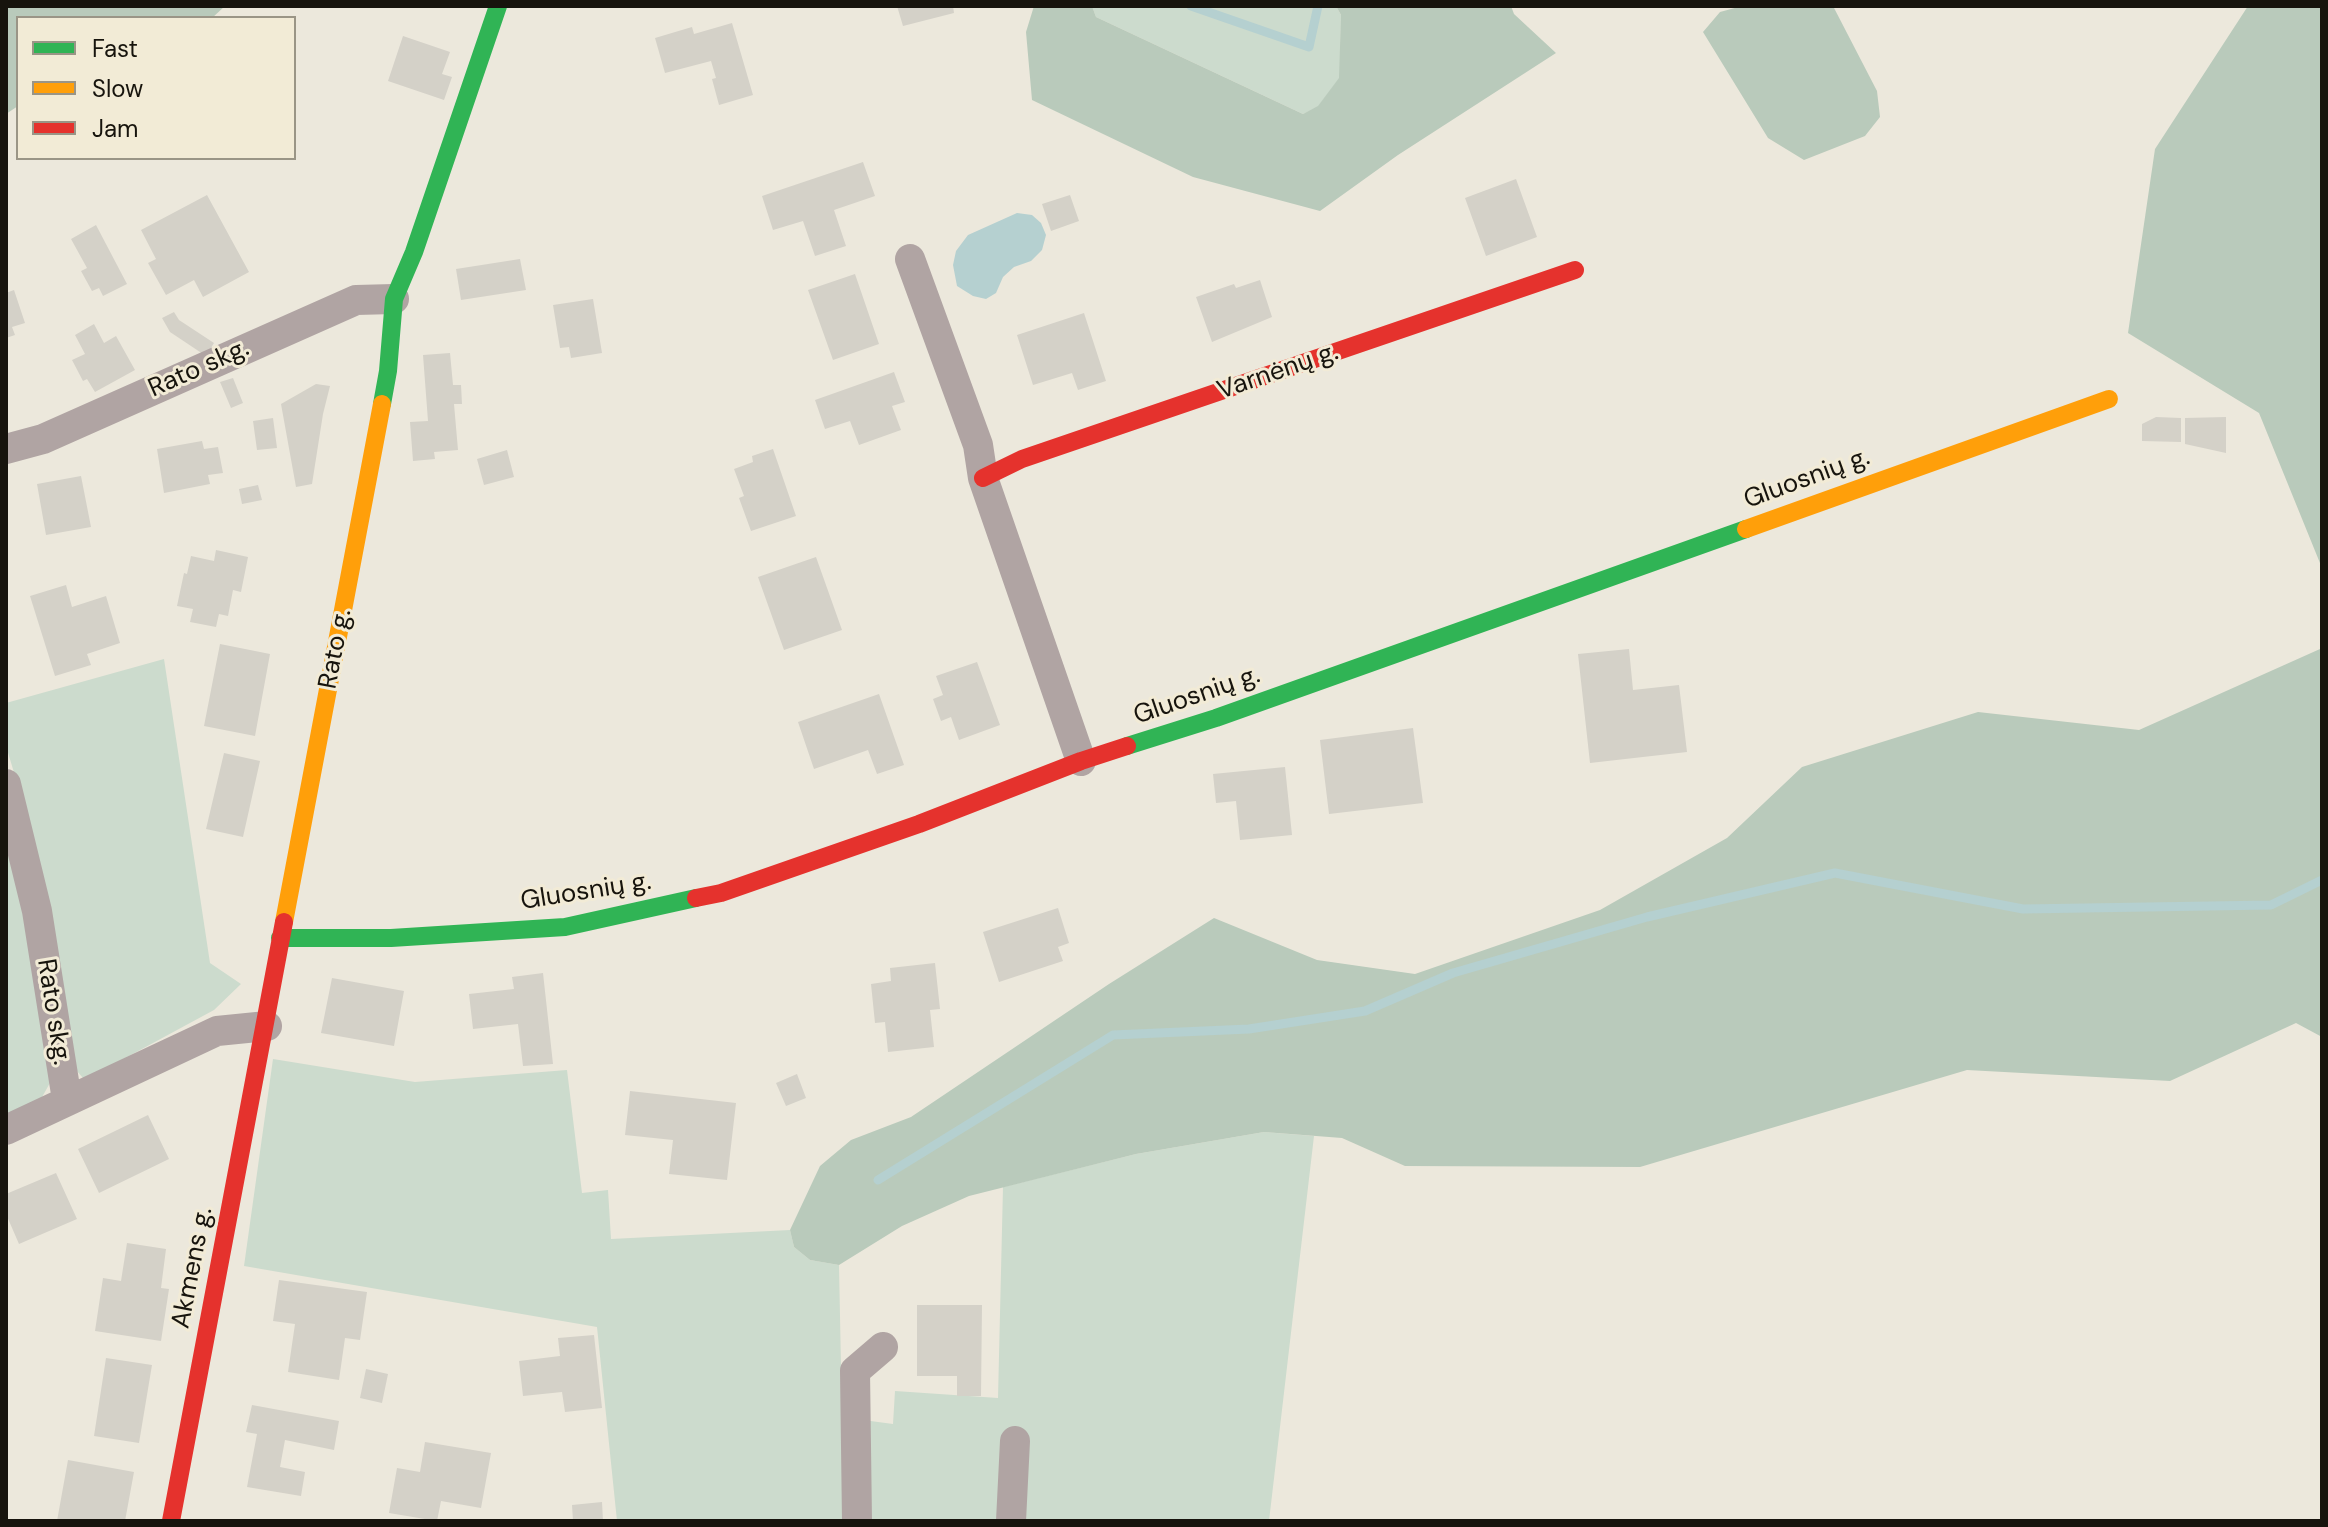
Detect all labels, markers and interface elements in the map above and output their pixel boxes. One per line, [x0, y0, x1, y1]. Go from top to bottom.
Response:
legend [16, 16, 296, 160]
text: Fast [92, 33, 138, 64]
text: Slow [92, 73, 143, 104]
text: Jam [92, 113, 138, 144]
street label: Rato skg. [144, 333, 254, 405]
street label: Varnėnų g. [1213, 337, 1343, 407]
street label: Gluosnių g. [1740, 442, 1874, 516]
street label: Rato g. [313, 606, 359, 692]
street label: Gluosnių g. [1130, 660, 1264, 732]
street label: Gluosnių g. [519, 866, 653, 918]
street label: Rato skg. [29, 957, 77, 1067]
street label: Akmens g. [166, 1205, 220, 1331]

